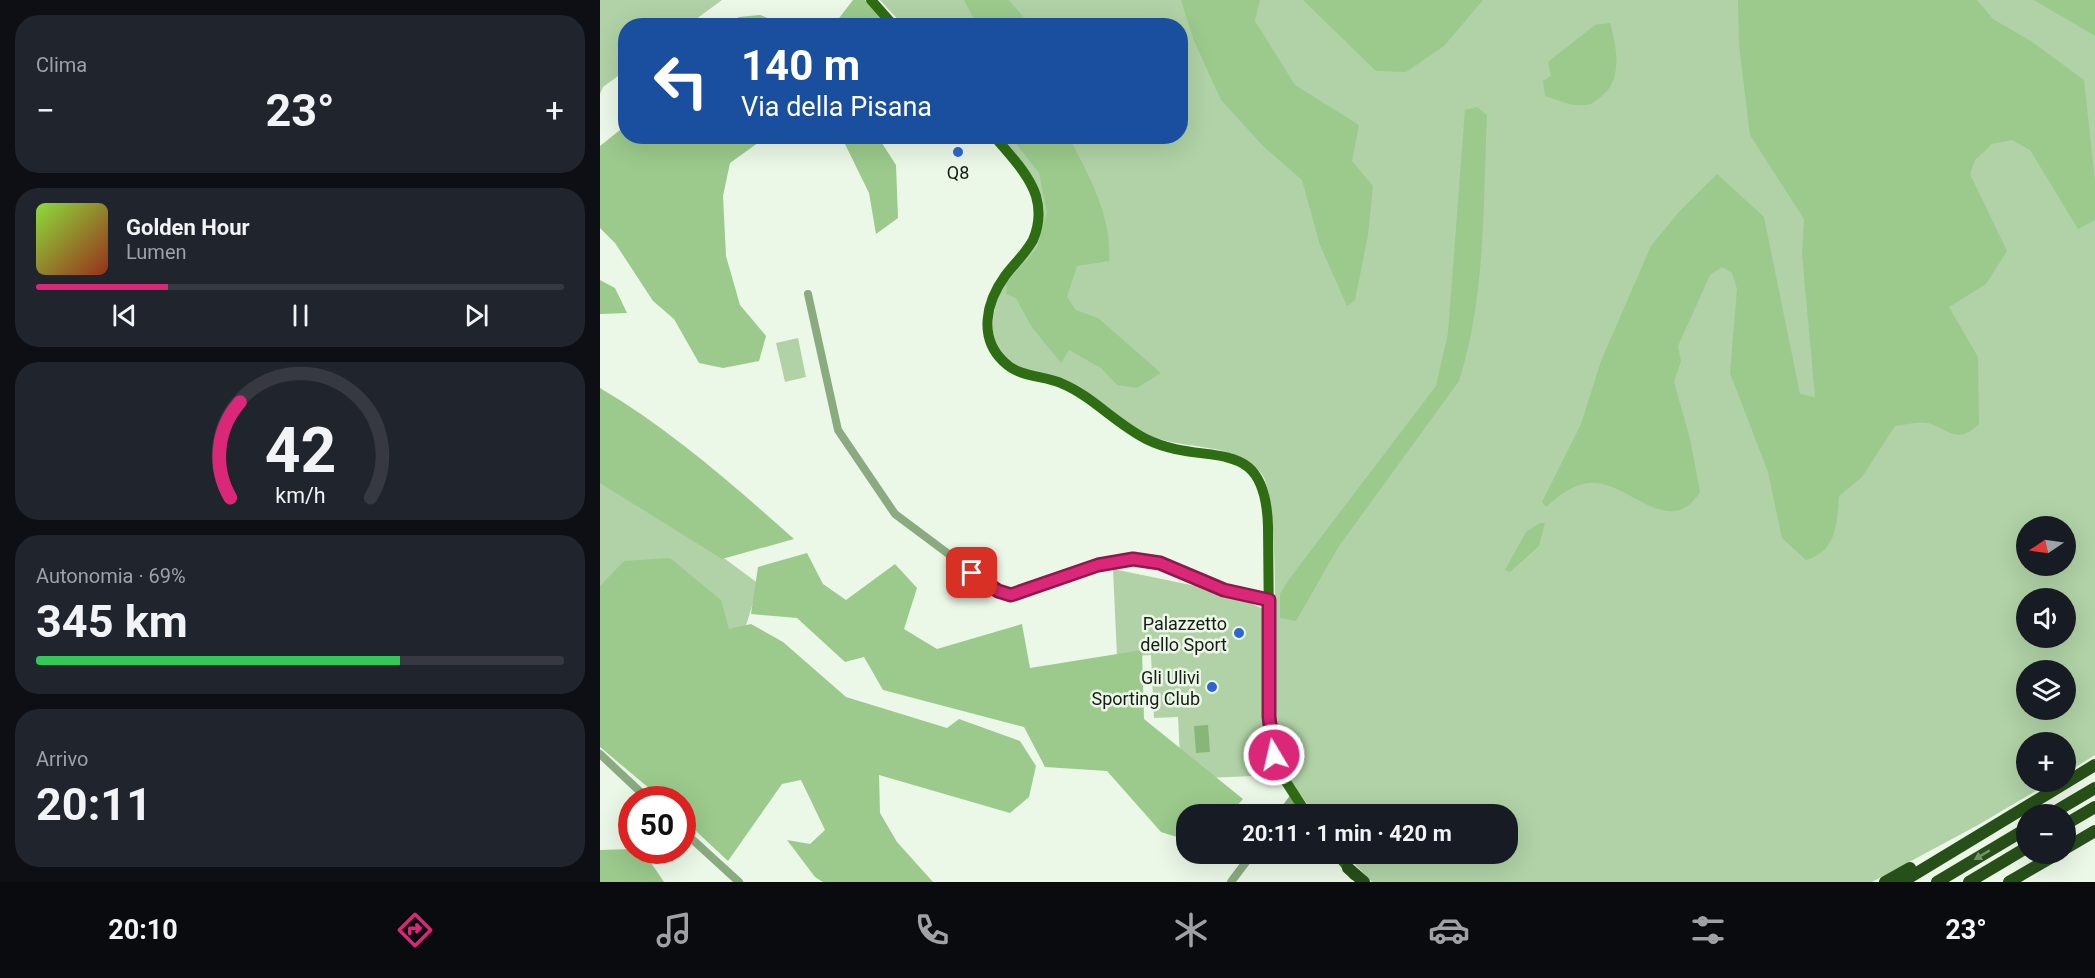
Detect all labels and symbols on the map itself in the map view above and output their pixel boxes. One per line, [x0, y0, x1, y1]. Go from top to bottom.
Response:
marker: Q8 [951, 145, 965, 159]
place label: Q8 [947, 162, 969, 183]
north arrow [2016, 516, 2076, 576]
pin [946, 547, 997, 598]
place label: Palazzetto dello Sport [1140, 613, 1227, 655]
marker: Palazzetto dello Sport [1232, 626, 1246, 640]
place label: Gli Ulivi Sporting Club [1091, 667, 1200, 709]
marker: Gli Ulivi Sporting Club [1205, 680, 1219, 694]
position arrow [1242, 723, 1306, 787]
speed limit sign: 50 [618, 786, 696, 864]
one-way arrow [1974, 850, 1990, 861]

